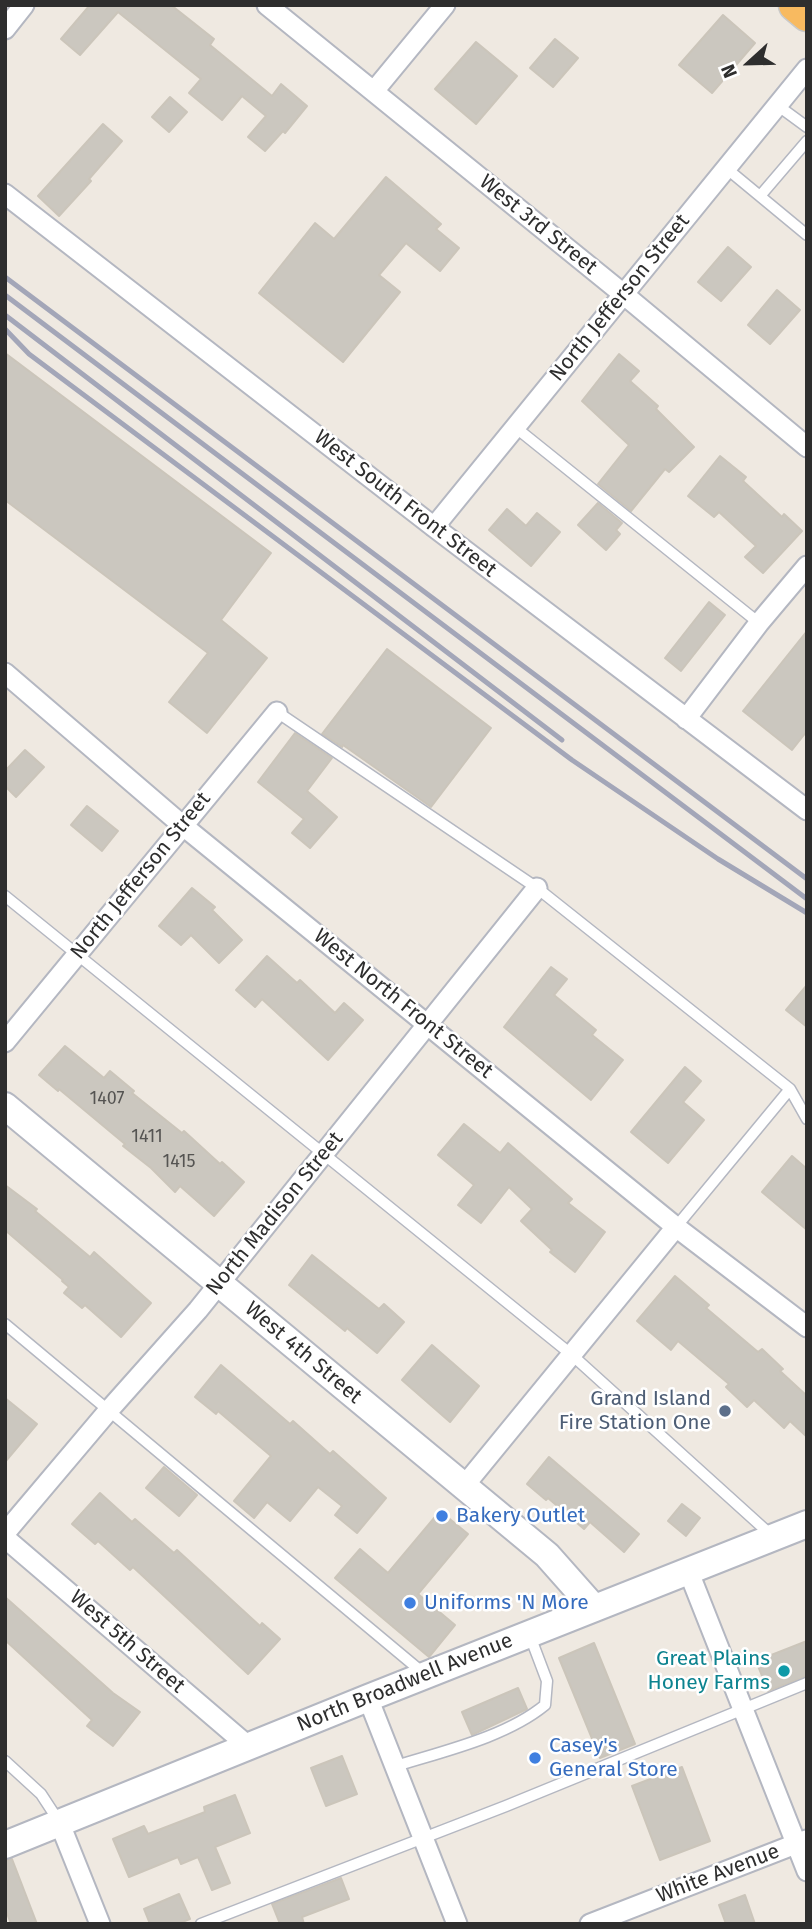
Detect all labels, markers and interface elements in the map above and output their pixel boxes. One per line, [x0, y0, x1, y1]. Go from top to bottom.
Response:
north arrow [714, 28, 784, 98]
text: N [716, 61, 742, 81]
street label: West 3rd Street [474, 170, 602, 280]
street label: North Jefferson Street [545, 209, 695, 387]
street label: West South Front Street [309, 425, 501, 583]
street label: North Jefferson Street [66, 787, 216, 965]
street label: West North Front Street [308, 924, 498, 1084]
house number: 1407 [89, 1088, 125, 1110]
house number: 1411 [131, 1126, 163, 1148]
street label: North Madison Street [201, 1127, 349, 1301]
house number: 1415 [162, 1151, 196, 1173]
street label: West 4th Street [239, 1297, 367, 1409]
place label: Grand Island Fire Station One [559, 1386, 711, 1436]
marker: Grand Island Fire Station One [717, 1403, 733, 1419]
place label: Bakery Outlet [456, 1503, 585, 1529]
marker: Bakery Outlet [434, 1508, 450, 1524]
street label: West 5th Street [64, 1585, 190, 1699]
place label: Uniforms 'N More [424, 1590, 589, 1616]
marker: Uniforms 'N More [402, 1595, 418, 1611]
street label: North Broadwell Avenue [293, 1628, 517, 1738]
place label: Great Plains Honey Farms [648, 1646, 770, 1696]
marker: Great Plains Honey Farms [776, 1663, 792, 1679]
place label: Casey's General Store [549, 1733, 678, 1783]
marker: Casey's General Store [527, 1750, 543, 1766]
street label: White Avenue [653, 1839, 783, 1909]

